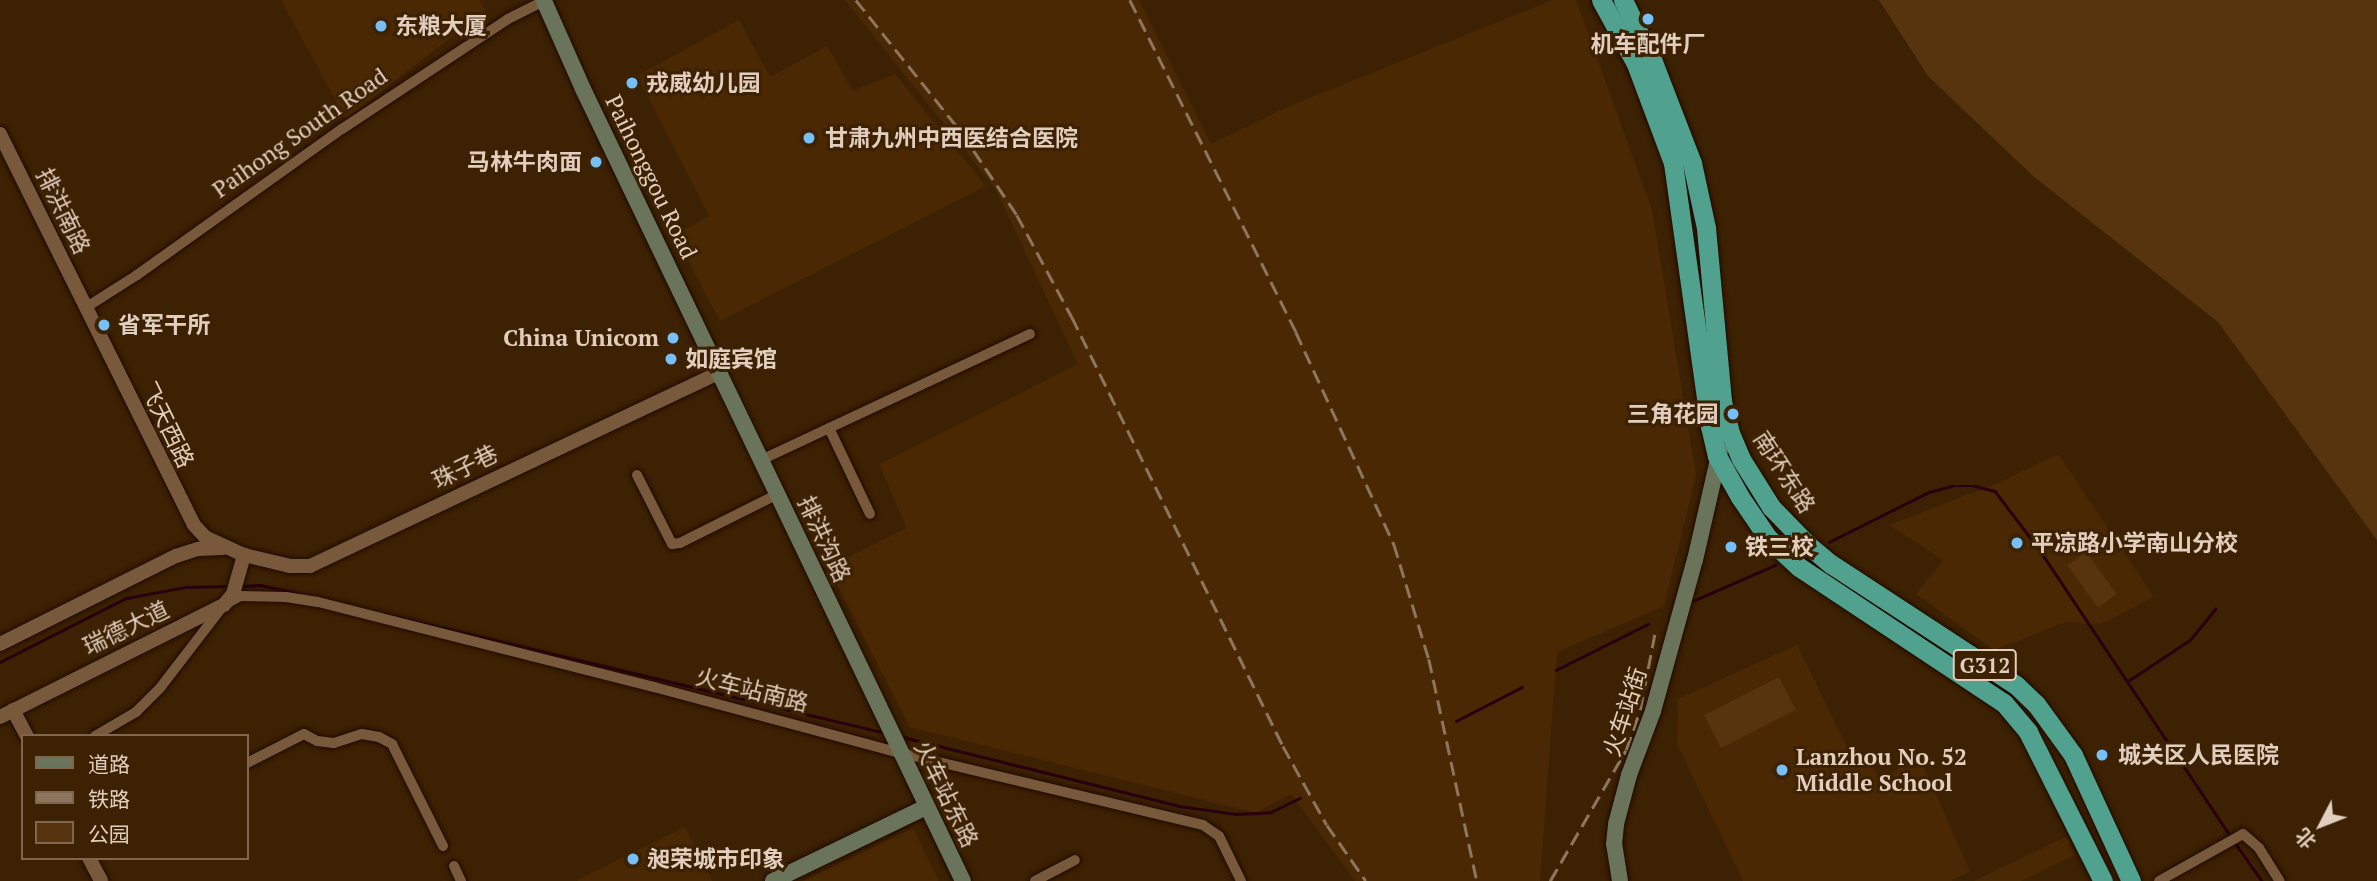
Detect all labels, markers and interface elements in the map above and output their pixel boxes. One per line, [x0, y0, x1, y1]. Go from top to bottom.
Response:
marker: 机车配件厂 [1640, 11, 1656, 27]
place label: 东粮大厦 [395, 12, 487, 40]
marker: 东粮大厦 [373, 18, 389, 34]
place label: 机车配件厂 [1591, 30, 1705, 58]
street label: Paihong South Road [207, 62, 393, 204]
place label: 戎威幼儿园 [646, 69, 761, 97]
marker: 戎威幼儿园 [624, 75, 640, 91]
street label: Paihonggou Road [599, 90, 703, 264]
place label: 甘肃九州中西医结合医院 [825, 124, 1078, 152]
marker: 甘肃九州中西医结合医院 [799, 128, 819, 148]
place label: 马林牛肉面 [467, 148, 582, 176]
marker: 马林牛肉面 [588, 154, 604, 170]
street label: 排洪南路 [30, 164, 96, 258]
place label: 省军干所 [118, 311, 210, 339]
marker: 省军干所 [96, 317, 112, 333]
place label: China Unicom [503, 324, 659, 352]
marker: China Unicom [665, 330, 681, 346]
place label: 如庭宾馆 [685, 345, 777, 373]
marker: 如庭宾馆 [663, 351, 679, 367]
street label: 飞天西路 [134, 378, 200, 472]
place label: 三角花园 [1627, 400, 1719, 428]
marker: 三角花园 [1725, 406, 1741, 422]
street label: 南环东路 [1747, 426, 1821, 518]
street label: 珠子巷 [428, 439, 502, 495]
street label: 排洪沟路 [792, 491, 856, 587]
place label: 平凉路小学南山分校 [2031, 529, 2238, 557]
place label: 铁三校 [1745, 533, 1814, 561]
marker: 平凉路小学南山分校 [2009, 535, 2025, 551]
marker: 铁三校 [1723, 539, 1739, 555]
street label: 瑞德大道 [79, 595, 173, 661]
road number: G312 [1952, 648, 2018, 682]
street label: 火车站南路 [693, 663, 811, 717]
street label: 火车站街 [1598, 664, 1652, 760]
legend [21, 734, 248, 860]
street label: 火车站东路 [908, 736, 984, 852]
place label: 城关区人民医院 [2118, 741, 2279, 769]
place label: Lanzhou No. 52 Middle School [1796, 743, 1968, 797]
marker: 城关区人民医院 [2092, 745, 2112, 765]
text: 道路 [88, 750, 130, 778]
marker: Lanzhou No. 52 Middle School [1774, 762, 1790, 778]
text: 铁路 [88, 785, 130, 813]
north arrow [2286, 790, 2356, 860]
text: 公园 [88, 820, 130, 848]
text: 北 [2289, 824, 2321, 855]
place label: 昶荣城市印象 [647, 845, 785, 873]
marker: 昶荣城市印象 [625, 851, 641, 867]

